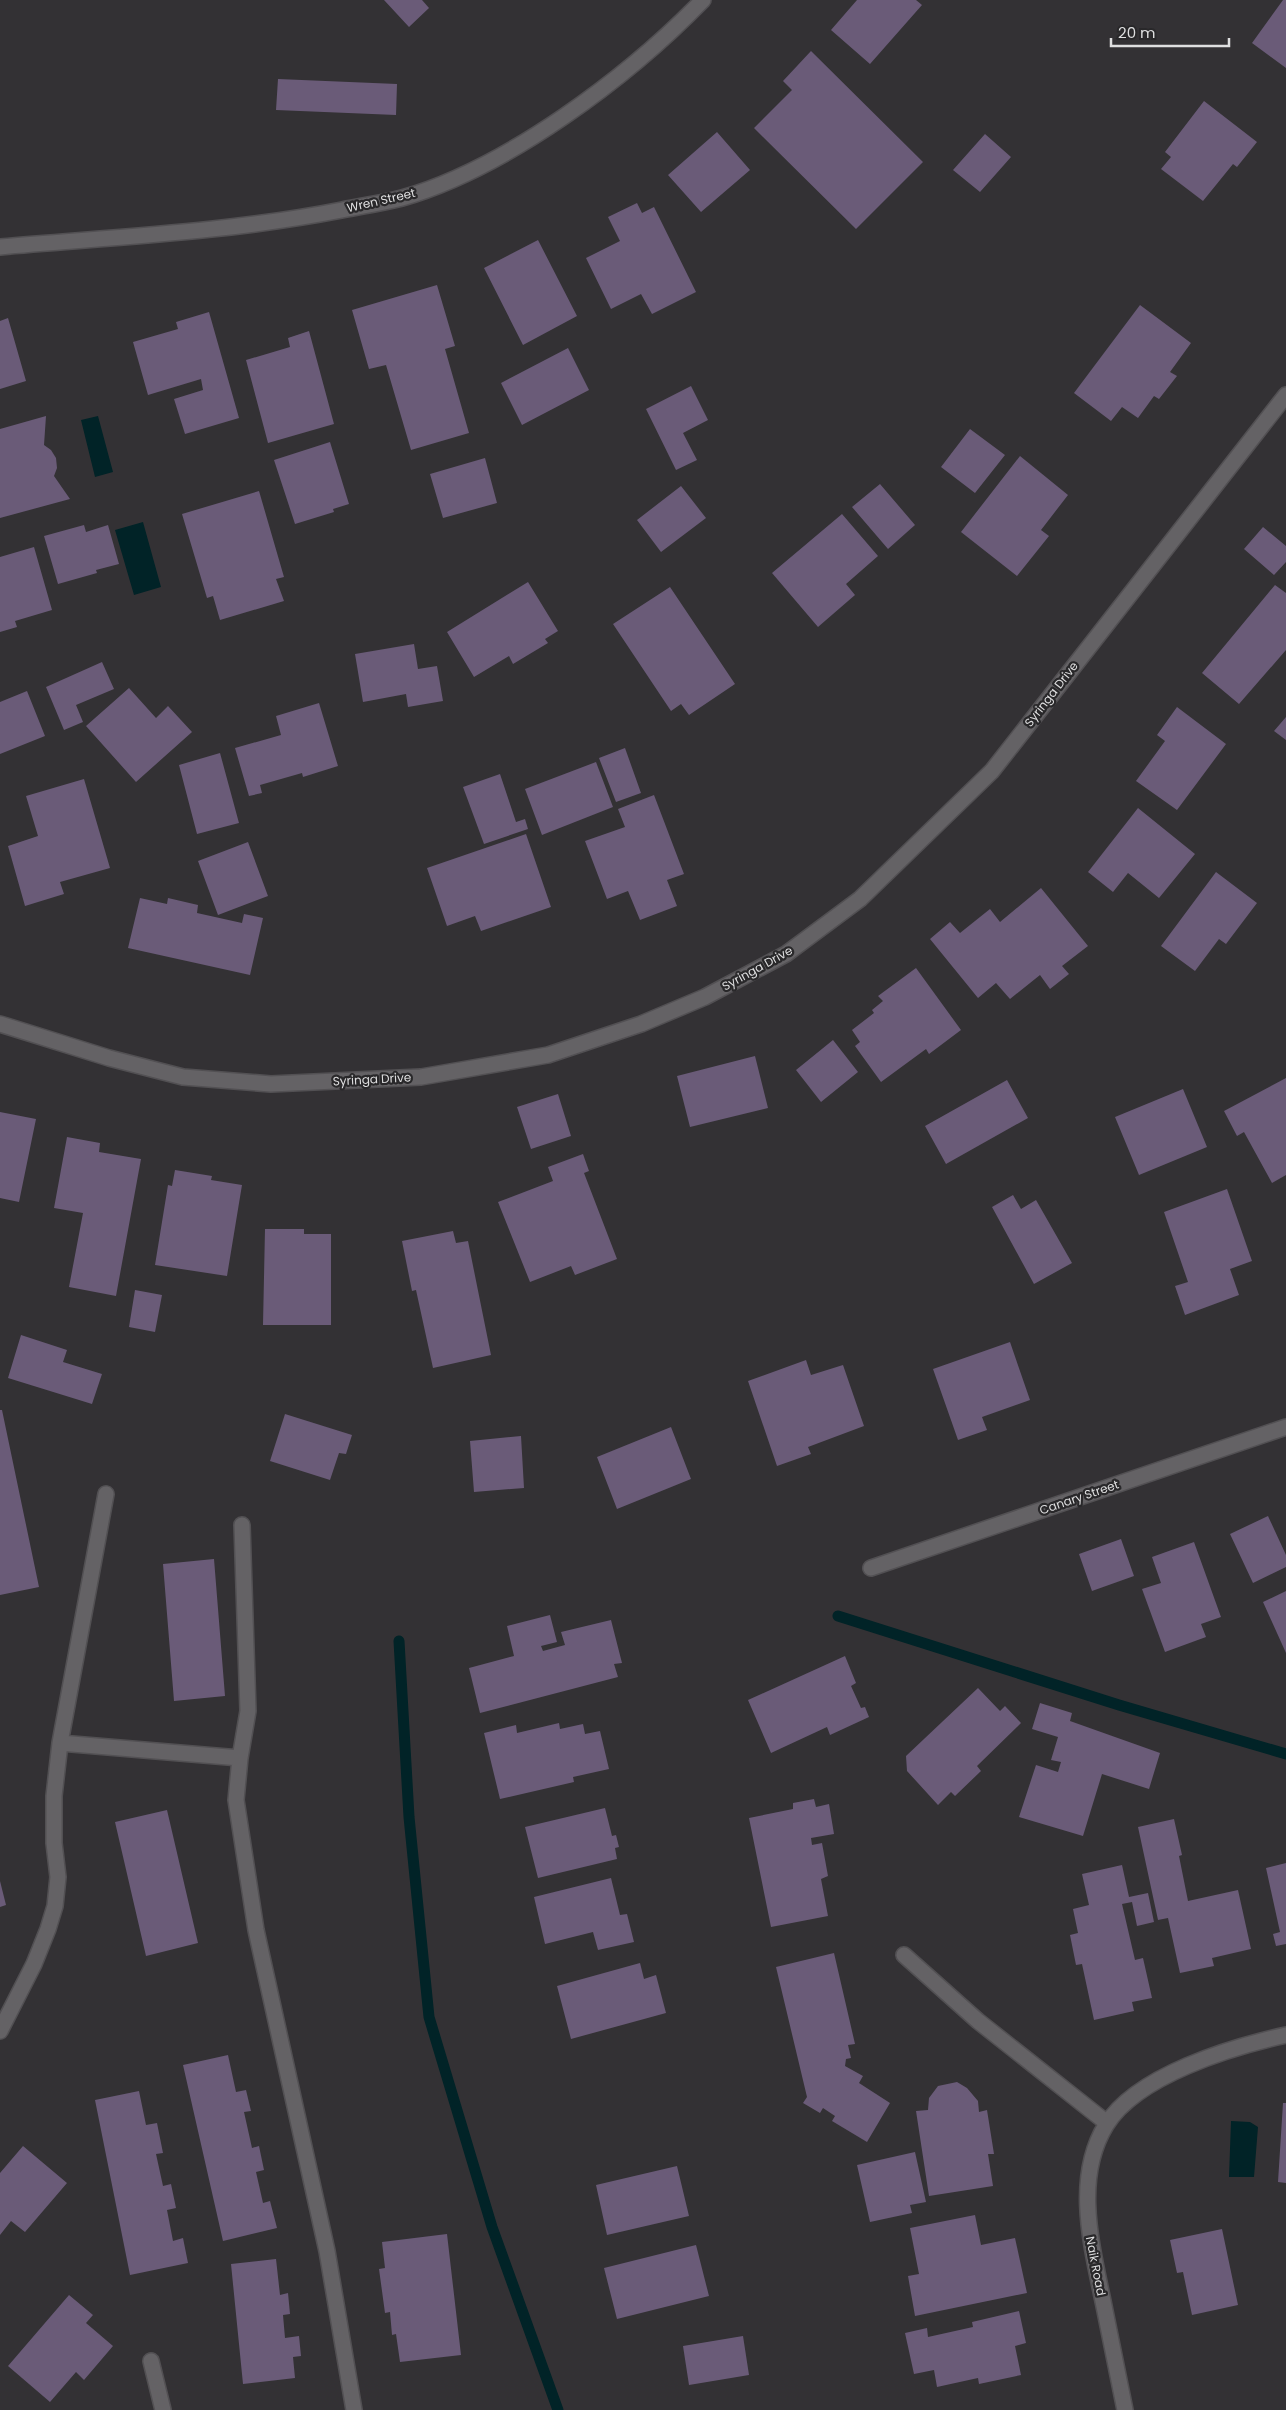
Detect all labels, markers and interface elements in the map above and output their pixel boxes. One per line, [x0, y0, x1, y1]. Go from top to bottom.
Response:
scale bar [1111, 15, 1228, 47]
text: 20 m [1118, 22, 1156, 43]
street label: Wren Street [345, 184, 417, 216]
street label: Syringa Drive [1020, 658, 1082, 730]
street label: Syringa Drive [719, 942, 795, 994]
street label: Syringa Drive [332, 1068, 412, 1090]
street label: Canary Street [1037, 1475, 1121, 1519]
street label: Naik Road [1082, 2235, 1110, 2297]

